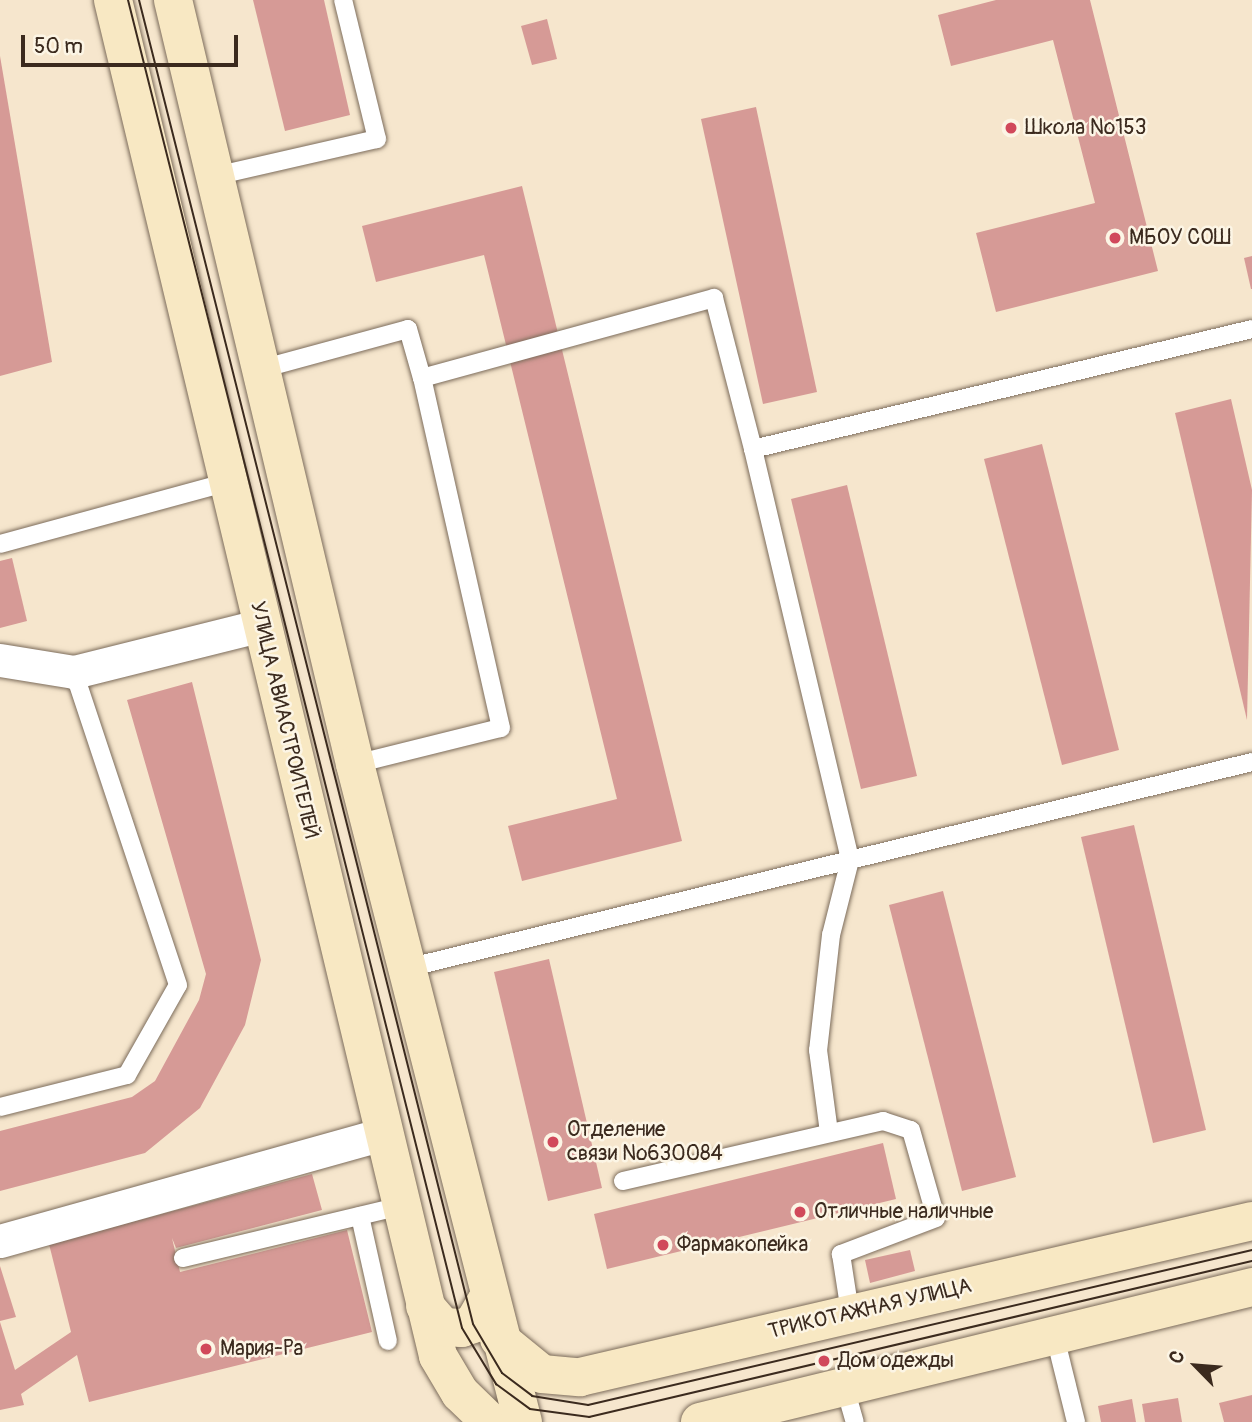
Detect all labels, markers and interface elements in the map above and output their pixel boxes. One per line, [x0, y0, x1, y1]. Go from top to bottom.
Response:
scale bar [24, 21, 242, 65]
text: 50 m [34, 33, 83, 60]
place label: Школа №153 [1025, 115, 1146, 141]
marker: Школа №153 [1003, 120, 1019, 136]
place label: МБОУ СОШ [1129, 225, 1231, 251]
marker: МБОУ СОШ [1107, 230, 1123, 246]
street label: УЛИЦА АВИАСТРОИТЕЛЕЙ [244, 599, 324, 841]
place label: Отделение связи №630084 [567, 1117, 723, 1167]
marker: Отделение связи №630084 [545, 1134, 561, 1150]
place label: Отличные наличные [814, 1199, 993, 1225]
marker: Отличные наличные [792, 1204, 808, 1220]
place label: Фармакопейка [677, 1232, 808, 1258]
marker: Фармакопейка [655, 1237, 671, 1253]
street label: ТРИКОТАЖНАЯ УЛИЦА [766, 1273, 974, 1345]
north arrow [1161, 1331, 1231, 1401]
place label: Мария-Ра [220, 1336, 303, 1362]
marker: Мария-Ра [198, 1341, 214, 1357]
text: С [1164, 1347, 1190, 1368]
place label: Дом одежды [838, 1348, 954, 1374]
marker: Дом одежды [816, 1353, 832, 1369]

